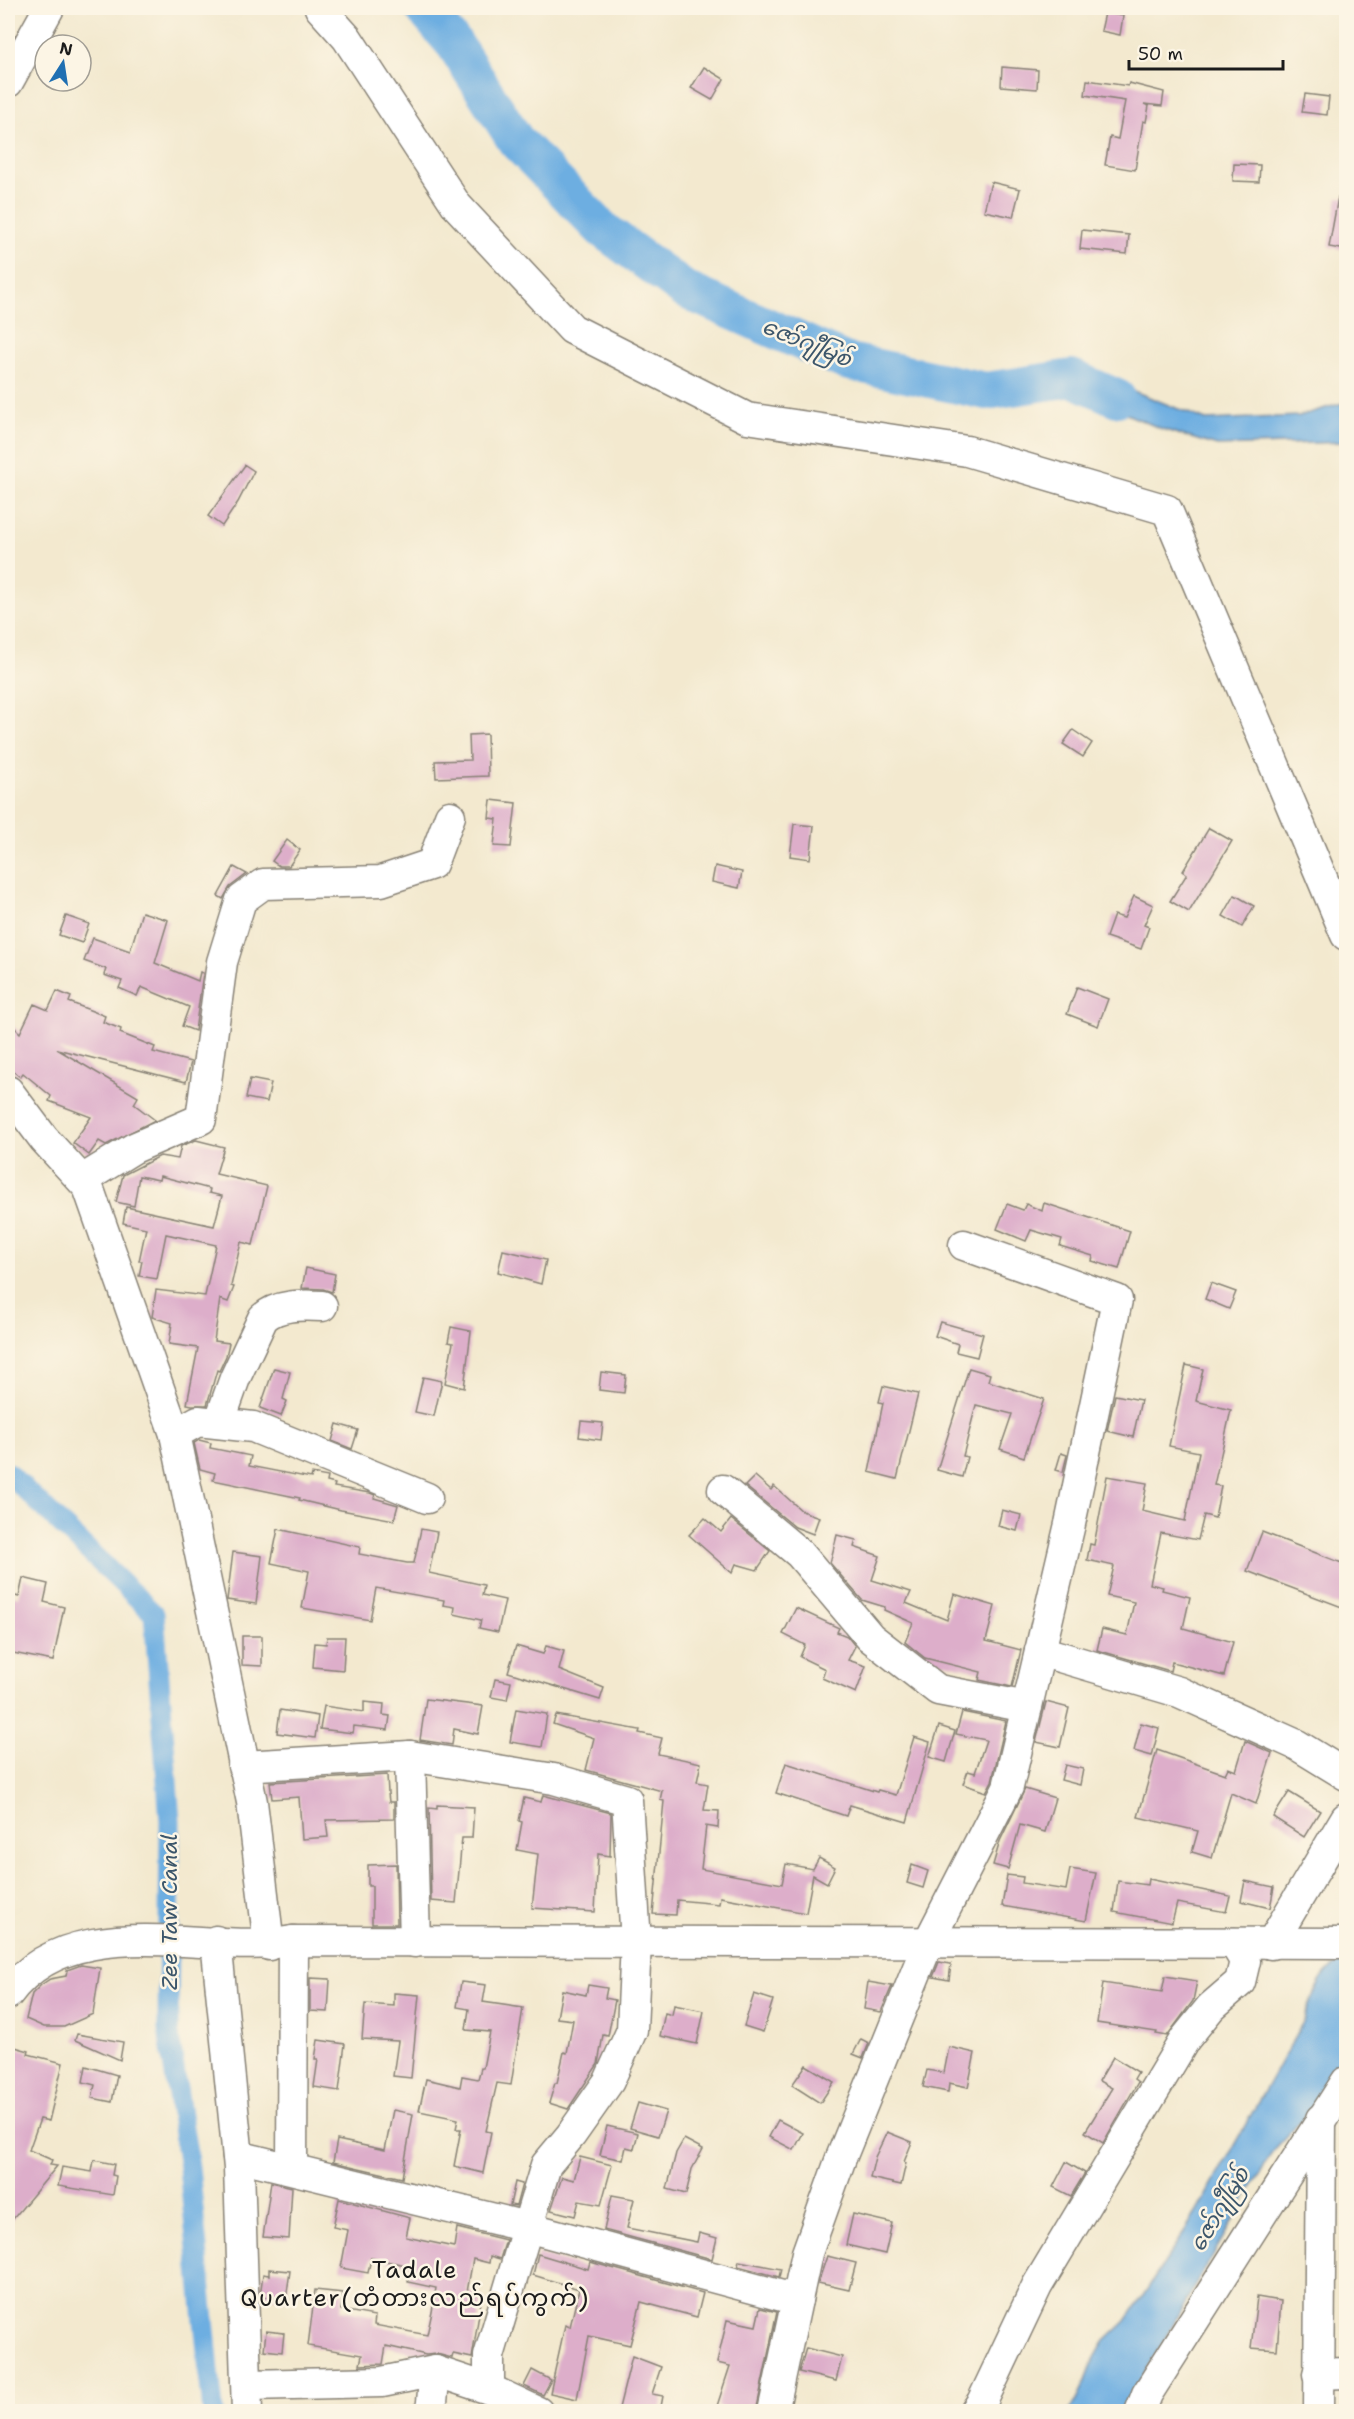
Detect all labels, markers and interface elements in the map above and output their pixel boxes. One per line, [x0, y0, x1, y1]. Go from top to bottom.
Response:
north arrow [33, 33, 93, 93]
scale bar [1129, 33, 1284, 71]
text: N [58, 37, 74, 60]
text: 50 m [1138, 42, 1183, 66]
water label: ဇော်ဂျီမြစ် [756, 311, 857, 378]
water label: Zee Taw Canal [155, 1834, 184, 1990]
water label: ဇော်ဂျီမြစ် [1182, 2160, 1260, 2259]
district label: Tadale Quarter(တံတားလည်ရပ်ကွက်) [240, 2254, 590, 2317]

